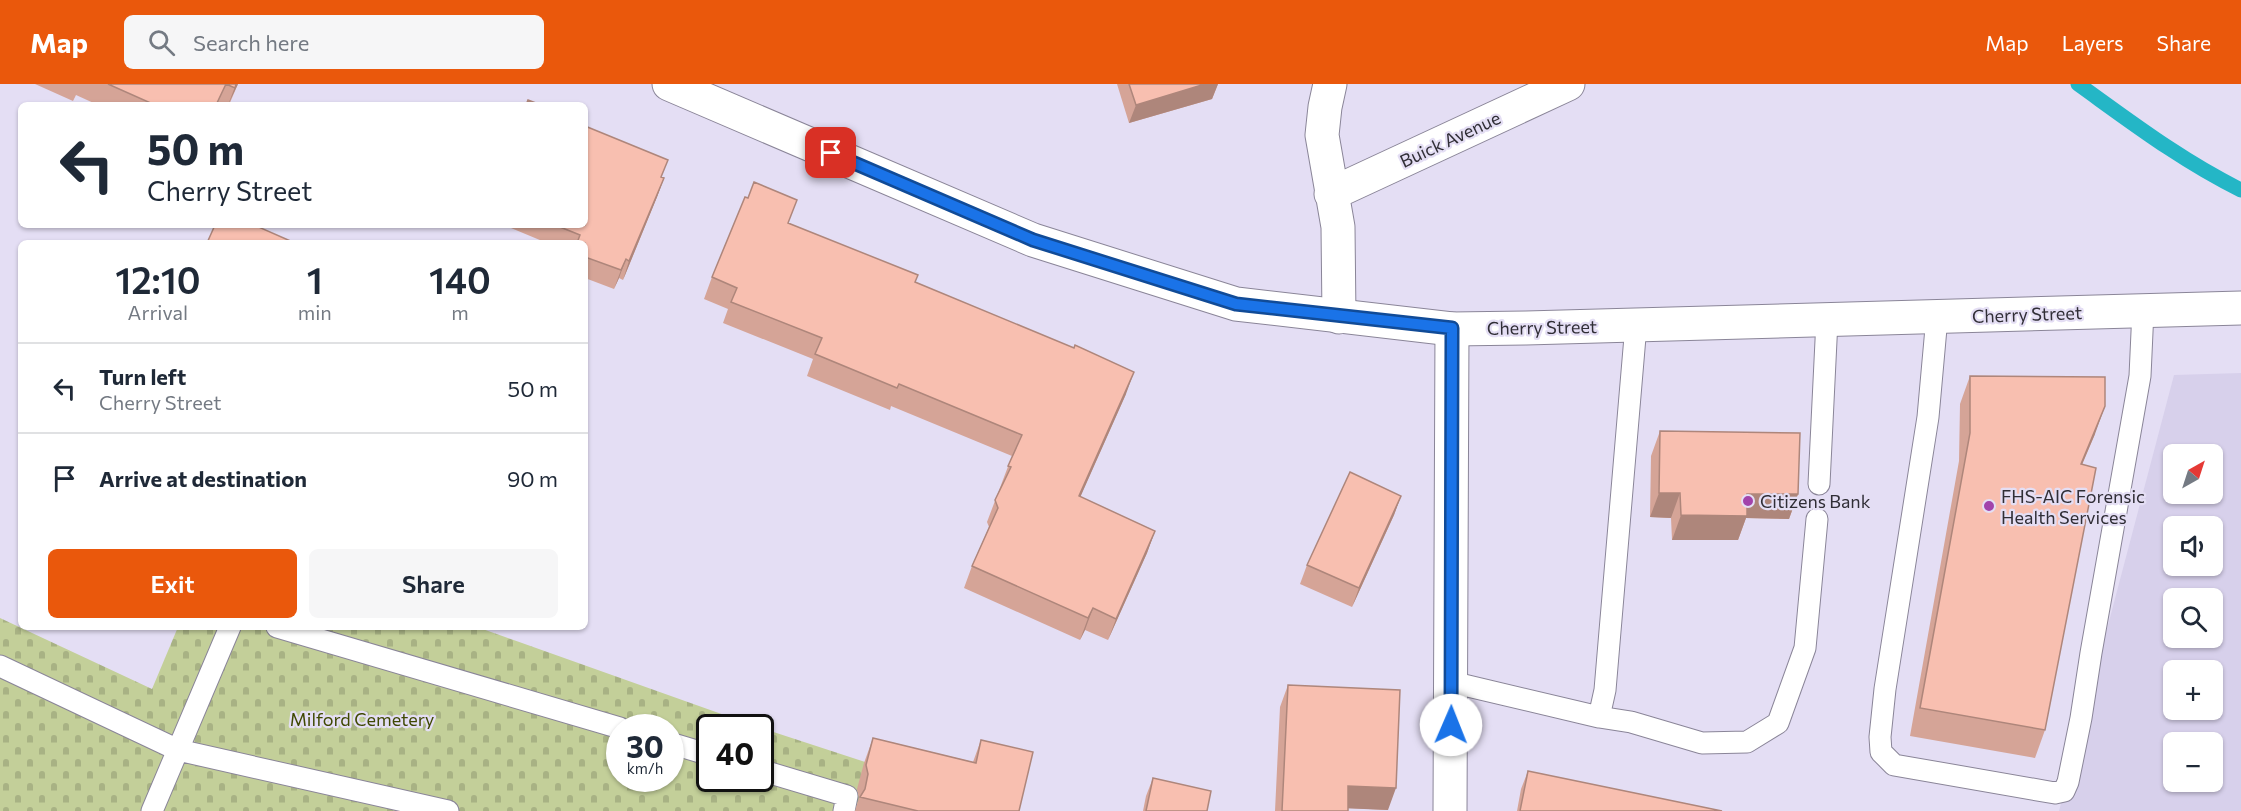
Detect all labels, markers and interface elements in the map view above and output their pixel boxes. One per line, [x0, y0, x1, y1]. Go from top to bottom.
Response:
search box [124, 15, 544, 69]
text: Map [30, 25, 88, 59]
icon: search [145, 26, 178, 59]
text: Search here [193, 29, 309, 56]
text: Map [1985, 30, 2029, 55]
text: Layers [2062, 30, 2124, 55]
text: Share [2157, 30, 2211, 55]
street label: Buick Avenue [1396, 106, 1504, 172]
text: 50 m [147, 122, 244, 174]
icon: left [48, 126, 126, 204]
pin [805, 127, 856, 178]
icon: arrive [814, 136, 847, 169]
text: Cherry Street [147, 174, 312, 207]
text: 12:10 [115, 257, 201, 301]
text: 1 [307, 257, 323, 301]
text: 140 [429, 257, 491, 301]
text: Arrival [128, 300, 188, 324]
text: min [298, 300, 332, 324]
text: m [451, 300, 469, 324]
street label: Cherry Street [1972, 301, 2082, 327]
street label: Cherry Street [1487, 315, 1597, 339]
text: Turn left [99, 363, 186, 390]
icon: left [48, 372, 81, 405]
text: 50 m [508, 375, 558, 402]
text: Cherry Street [99, 390, 221, 414]
north arrow [2163, 444, 2223, 504]
map controls [2163, 444, 2223, 792]
icon: arrive [48, 462, 81, 495]
text: Arrive at destination [99, 465, 307, 492]
text: 90 m [507, 465, 558, 492]
place label: FHS-AIC Forensic Health Services [2001, 485, 2145, 528]
place label: Citizens Bank [1760, 490, 1871, 512]
marker: Citizens Bank [1741, 494, 1755, 508]
marker: FHS-AIC Forensic Health Services [1982, 499, 1996, 513]
button: sound [2163, 516, 2223, 576]
button: Exit [48, 549, 297, 618]
button: Share [309, 549, 558, 618]
button: search [2163, 588, 2223, 648]
button: + [2163, 660, 2223, 720]
position arrow [1419, 693, 1483, 757]
park label: Milford Cemetery [290, 708, 434, 730]
speed limit sign: 40 [696, 714, 774, 792]
text: 30 [626, 727, 664, 764]
button: − [2163, 732, 2223, 792]
text: km/h [627, 759, 663, 777]

